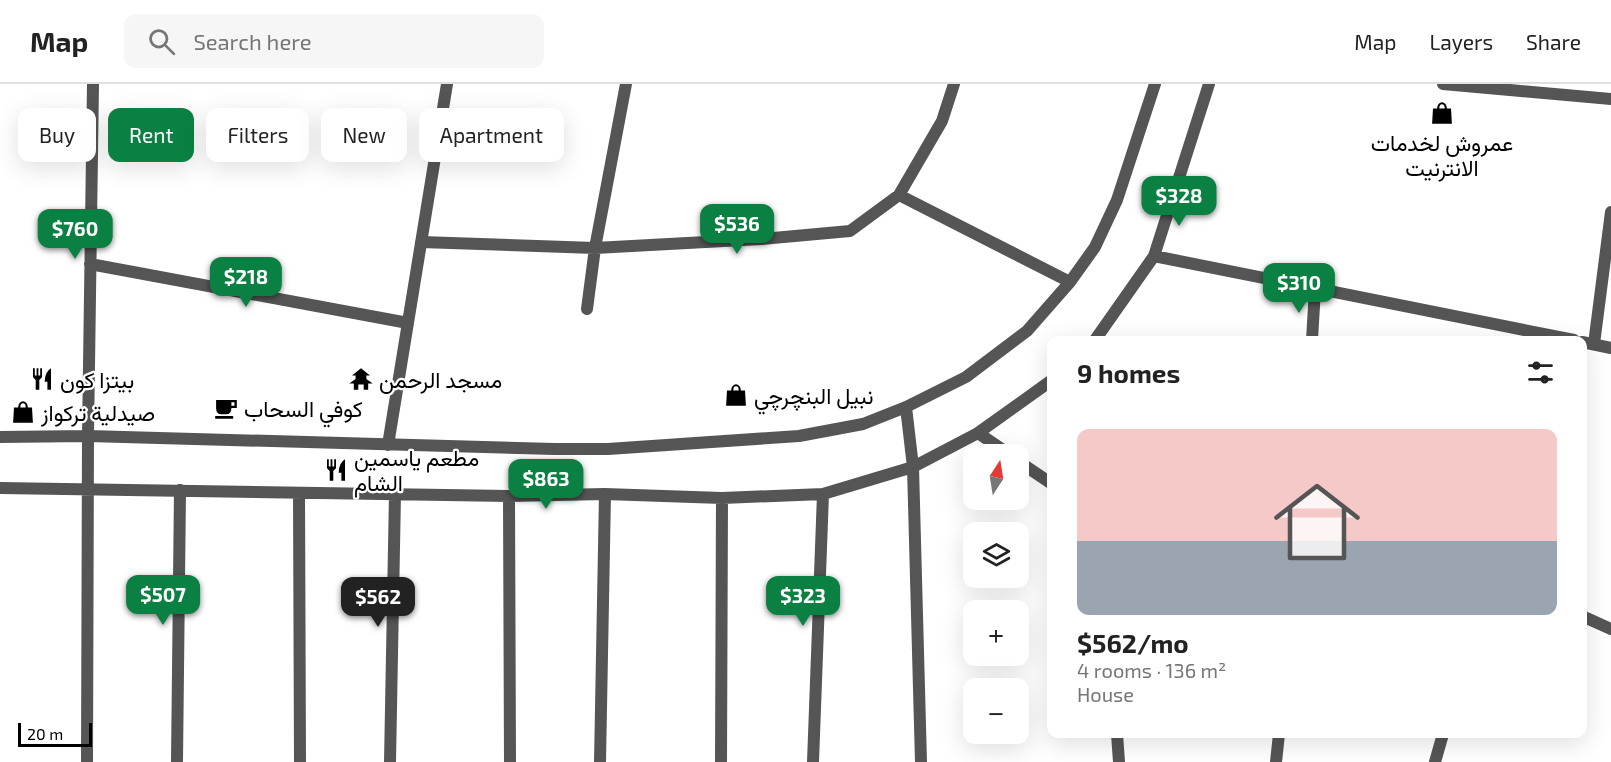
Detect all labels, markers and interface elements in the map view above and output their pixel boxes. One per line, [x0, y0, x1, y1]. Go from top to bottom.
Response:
search box [124, 14, 544, 68]
text: Map [30, 24, 88, 58]
icon: search [145, 25, 178, 58]
text: Search here [193, 28, 312, 54]
text: Map [1354, 29, 1396, 54]
text: Layers [1429, 29, 1493, 54]
text: Share [1526, 29, 1581, 54]
shop icon: عمروش لخدمات الانترنيت [1429, 100, 1455, 126]
chip: Buy [18, 108, 96, 162]
chip: Rent [108, 108, 194, 162]
chip: Filters [206, 108, 309, 162]
chip: New [321, 108, 407, 162]
chip: Apartment [419, 108, 564, 162]
place label: عمروش لخدمات الانترنيت [1371, 129, 1513, 182]
pin: $328 [1143, 176, 1215, 227]
text: $328 [1155, 183, 1203, 207]
pin: $536 [701, 204, 773, 255]
pin: $760 [39, 209, 111, 260]
text: $536 [714, 211, 760, 235]
text: $760 [52, 216, 98, 240]
pin: $218 [210, 257, 282, 308]
pin: $310 [1263, 263, 1335, 314]
text: $218 [224, 264, 268, 288]
text: $310 [1277, 270, 1321, 294]
icon: filters [1524, 356, 1557, 389]
text: 9 homes [1077, 357, 1180, 388]
restaurant icon: بيتزا كون [29, 366, 55, 392]
place label: بيتزا كون [60, 366, 134, 394]
temple icon: مسجد الرحمن [348, 366, 374, 392]
place label: مسجد الرحمن [379, 366, 502, 394]
shop icon: نبيل البنچرچي [723, 382, 749, 408]
place label: نبيل البنچرچي [754, 382, 874, 415]
cafe icon: كوفي السحاب [213, 395, 239, 421]
place label: كوفي السحاب [244, 395, 363, 428]
shop icon: صيدلية تركواز [10, 399, 36, 425]
place label: صيدلية تركواز [40, 399, 155, 427]
place label: مطعم ياسمين الشام [354, 444, 479, 498]
north arrow [963, 444, 1029, 510]
map controls [963, 444, 1029, 744]
restaurant icon: مطعم ياسمين الشام [323, 457, 349, 483]
pin: $863 [510, 459, 582, 510]
text: $863 [522, 466, 570, 490]
icon: home [1263, 468, 1371, 576]
button: layers [963, 522, 1029, 588]
pin: $507 [127, 575, 199, 626]
pin: $323 [767, 576, 839, 627]
pin: $562 [342, 577, 414, 628]
text: $507 [140, 582, 186, 606]
text: $323 [780, 583, 826, 607]
text: $562 [355, 584, 401, 608]
button: + [963, 600, 1029, 666]
text: $562/mo [1077, 627, 1189, 658]
text: 4 rooms · 136 m² [1077, 658, 1226, 682]
button: − [963, 678, 1029, 744]
text: House [1077, 682, 1134, 706]
scale bar [18, 720, 92, 748]
text: 20 m [27, 724, 63, 743]

